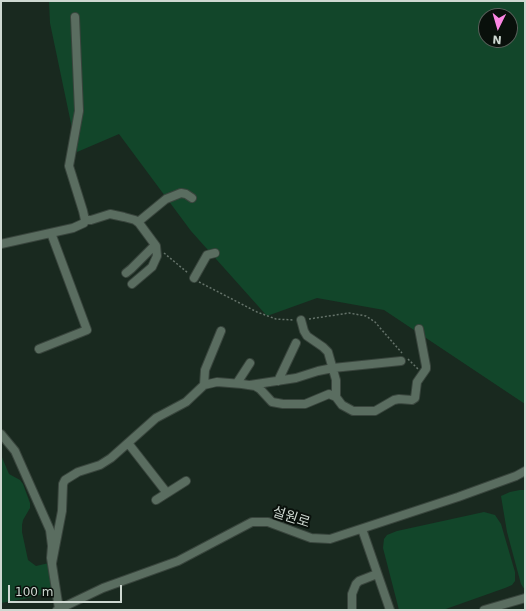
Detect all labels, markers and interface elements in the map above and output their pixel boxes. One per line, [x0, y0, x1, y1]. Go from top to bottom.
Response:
north arrow [478, 8, 518, 48]
text: N [492, 33, 502, 46]
street label: 설원로 [270, 504, 312, 532]
scale bar [10, 577, 124, 603]
text: 100 m [15, 585, 53, 599]

